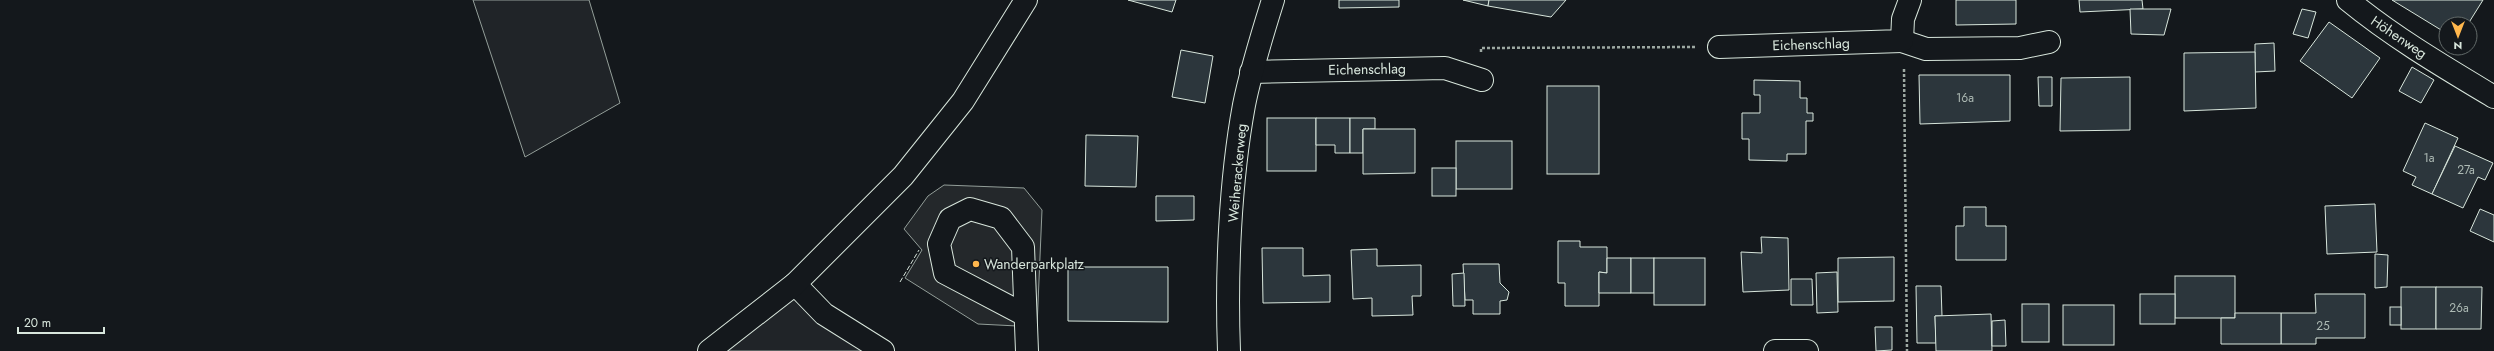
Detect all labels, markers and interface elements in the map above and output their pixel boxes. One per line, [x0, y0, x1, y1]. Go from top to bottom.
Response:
street label: Höhenweg [2367, 11, 2431, 63]
north arrow [2438, 16, 2478, 56]
street label: Eichenschlag [1772, 33, 1850, 55]
text: N [2454, 38, 2462, 54]
street label: Eichenschlag [1328, 58, 1406, 80]
house number: 16a [1956, 89, 1974, 107]
street label: Weiherackerweg [1223, 123, 1251, 223]
house number: 1a [2423, 149, 2435, 167]
house number: 27a [2457, 161, 2475, 179]
place label: Wanderparkplatz [984, 254, 1085, 274]
marker: Wanderparkplatz [971, 259, 981, 269]
house number: 26a [2449, 299, 2469, 317]
scale bar [18, 309, 104, 335]
text: 20 m [24, 314, 51, 332]
house number: 25 [2316, 317, 2330, 335]

